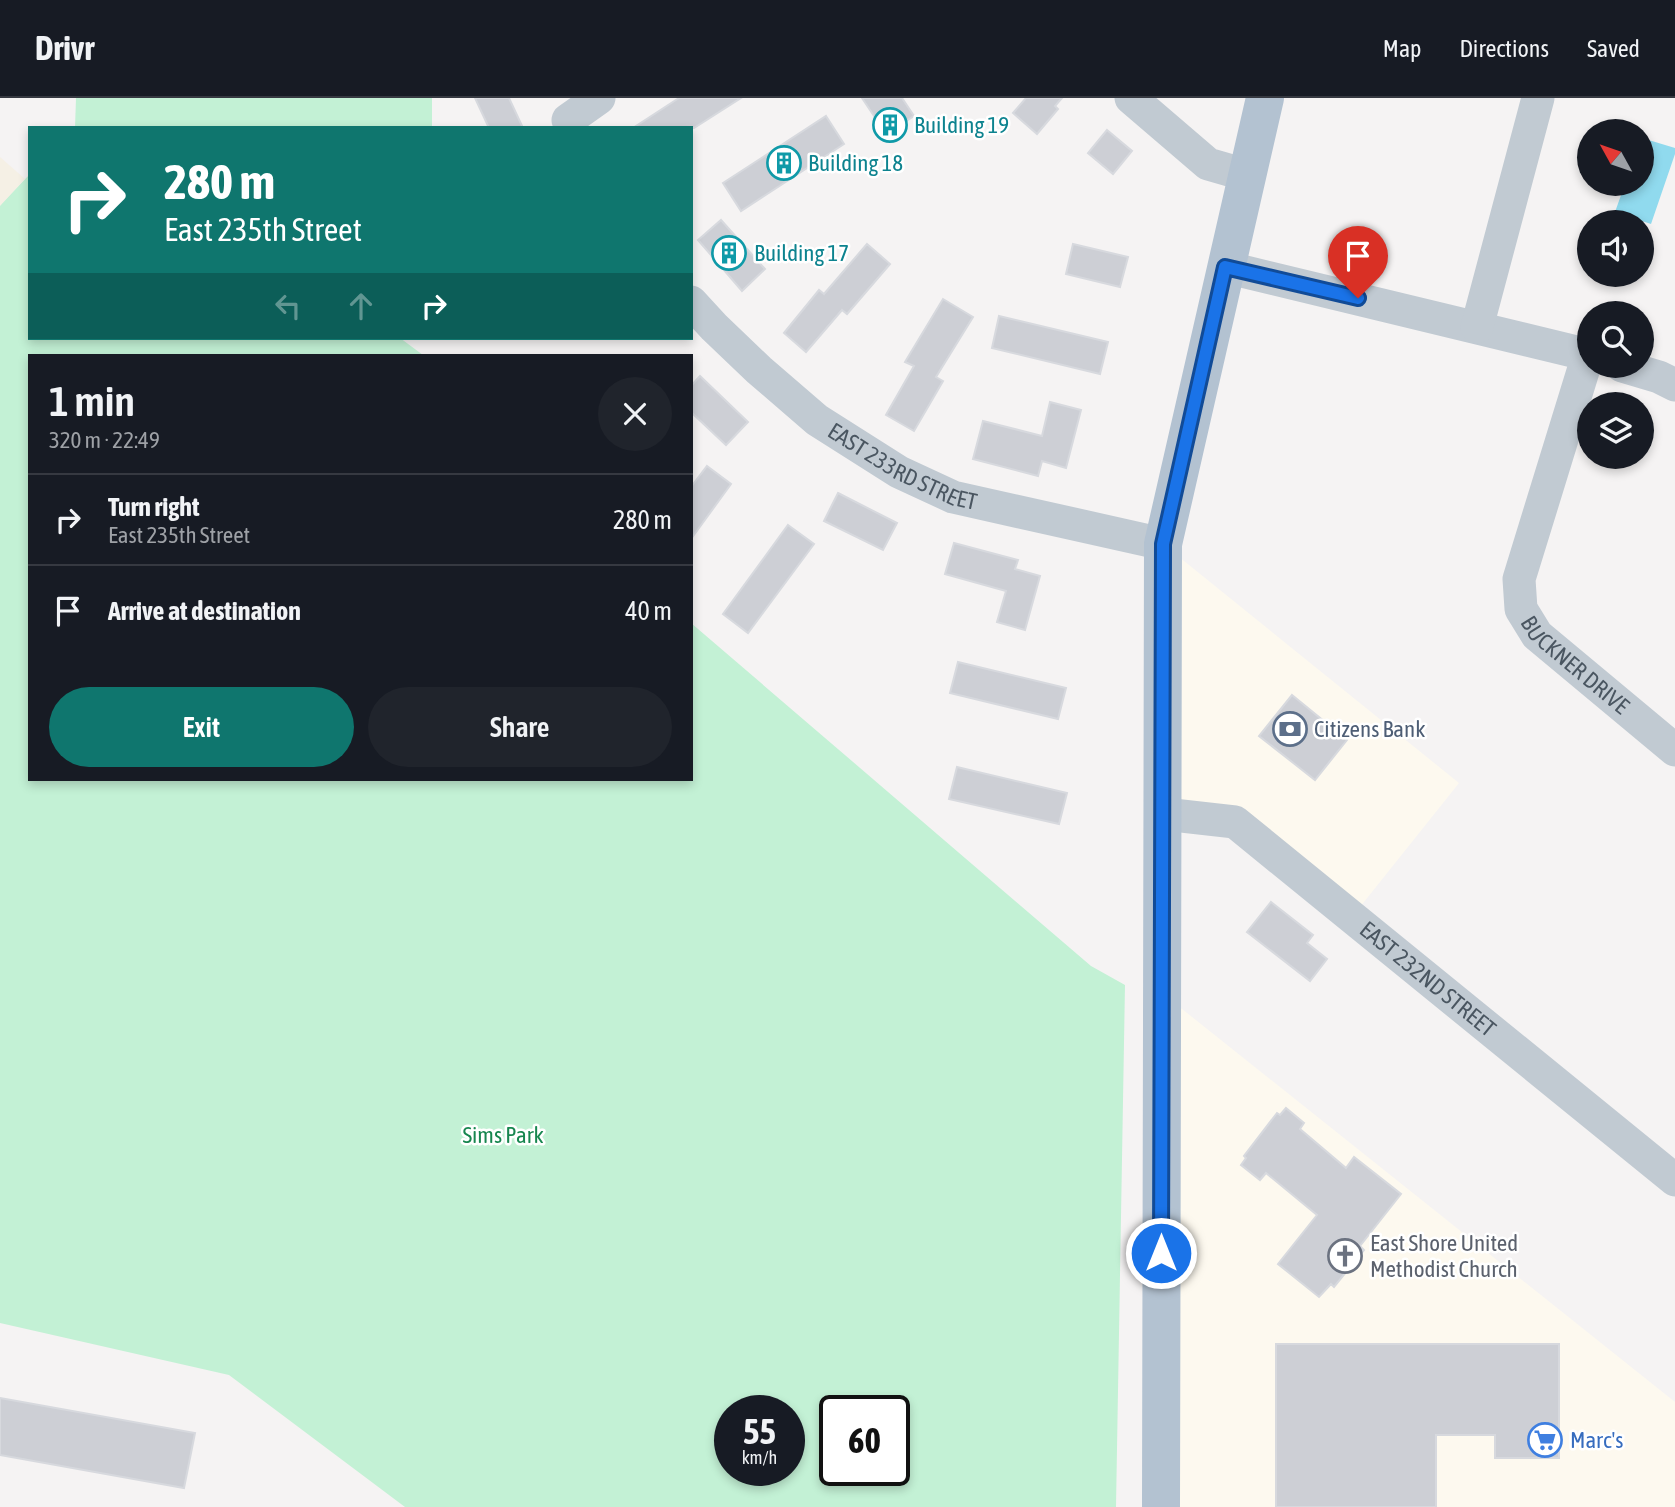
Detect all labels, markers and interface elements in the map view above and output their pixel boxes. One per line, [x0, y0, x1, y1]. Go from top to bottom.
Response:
text: Drivr [35, 29, 94, 67]
text: Map [1383, 35, 1421, 62]
text: Directions [1459, 35, 1549, 62]
text: Saved [1587, 35, 1640, 62]
building icon: Building 19 [871, 106, 909, 144]
place label: Building 19 [914, 112, 1009, 138]
north arrow [1577, 119, 1654, 196]
map controls [1577, 119, 1654, 469]
building icon: Building 18 [765, 144, 803, 182]
place label: Building 18 [808, 150, 903, 176]
text: 280 m [164, 153, 275, 209]
icon: right [49, 154, 140, 245]
button: sound [1577, 210, 1654, 287]
text: East 235th Street [164, 211, 362, 248]
pin [1328, 226, 1388, 298]
building icon: Building 17 [710, 234, 748, 272]
icon: arrive [1339, 237, 1377, 275]
place label: Building 17 [754, 240, 849, 266]
icon: left [269, 287, 307, 325]
icon: ahead [342, 287, 380, 325]
icon: right [415, 287, 453, 325]
button: search [1577, 301, 1654, 378]
text: 1 min [49, 377, 135, 425]
button: close [598, 377, 672, 451]
button: layers [1577, 392, 1654, 469]
street label: EAST 233RD STREET [823, 417, 979, 515]
text: 320 m · 22:49 [49, 427, 160, 453]
text: Turn right [108, 492, 199, 522]
icon: right [49, 501, 87, 539]
text: 280 m [613, 505, 672, 535]
text: East 235th Street [108, 522, 250, 548]
icon: arrive [49, 592, 87, 630]
text: Arrive at destination [108, 596, 301, 626]
text: 40 m [625, 596, 672, 626]
street label: BUCKNER DRIVE [1516, 611, 1634, 719]
button: Exit [49, 687, 354, 767]
button: Share [368, 687, 672, 767]
bank icon: Citizens Bank [1271, 710, 1309, 748]
place label: Citizens Bank [1314, 716, 1425, 742]
street label: EAST 232ND STREET [1355, 916, 1501, 1042]
park label: Sims Park [462, 1122, 544, 1148]
position arrow [1124, 1216, 1198, 1290]
place label: East Shore United Methodist Church [1370, 1230, 1518, 1282]
church icon: East Shore United Methodist Church [1326, 1237, 1364, 1275]
speed limit sign: 60 [819, 1395, 910, 1486]
text: 55 [743, 1411, 776, 1451]
supermarket icon: Marc's [1526, 1421, 1564, 1459]
place label: Marc's [1570, 1427, 1623, 1453]
text: km/h [742, 1447, 777, 1468]

